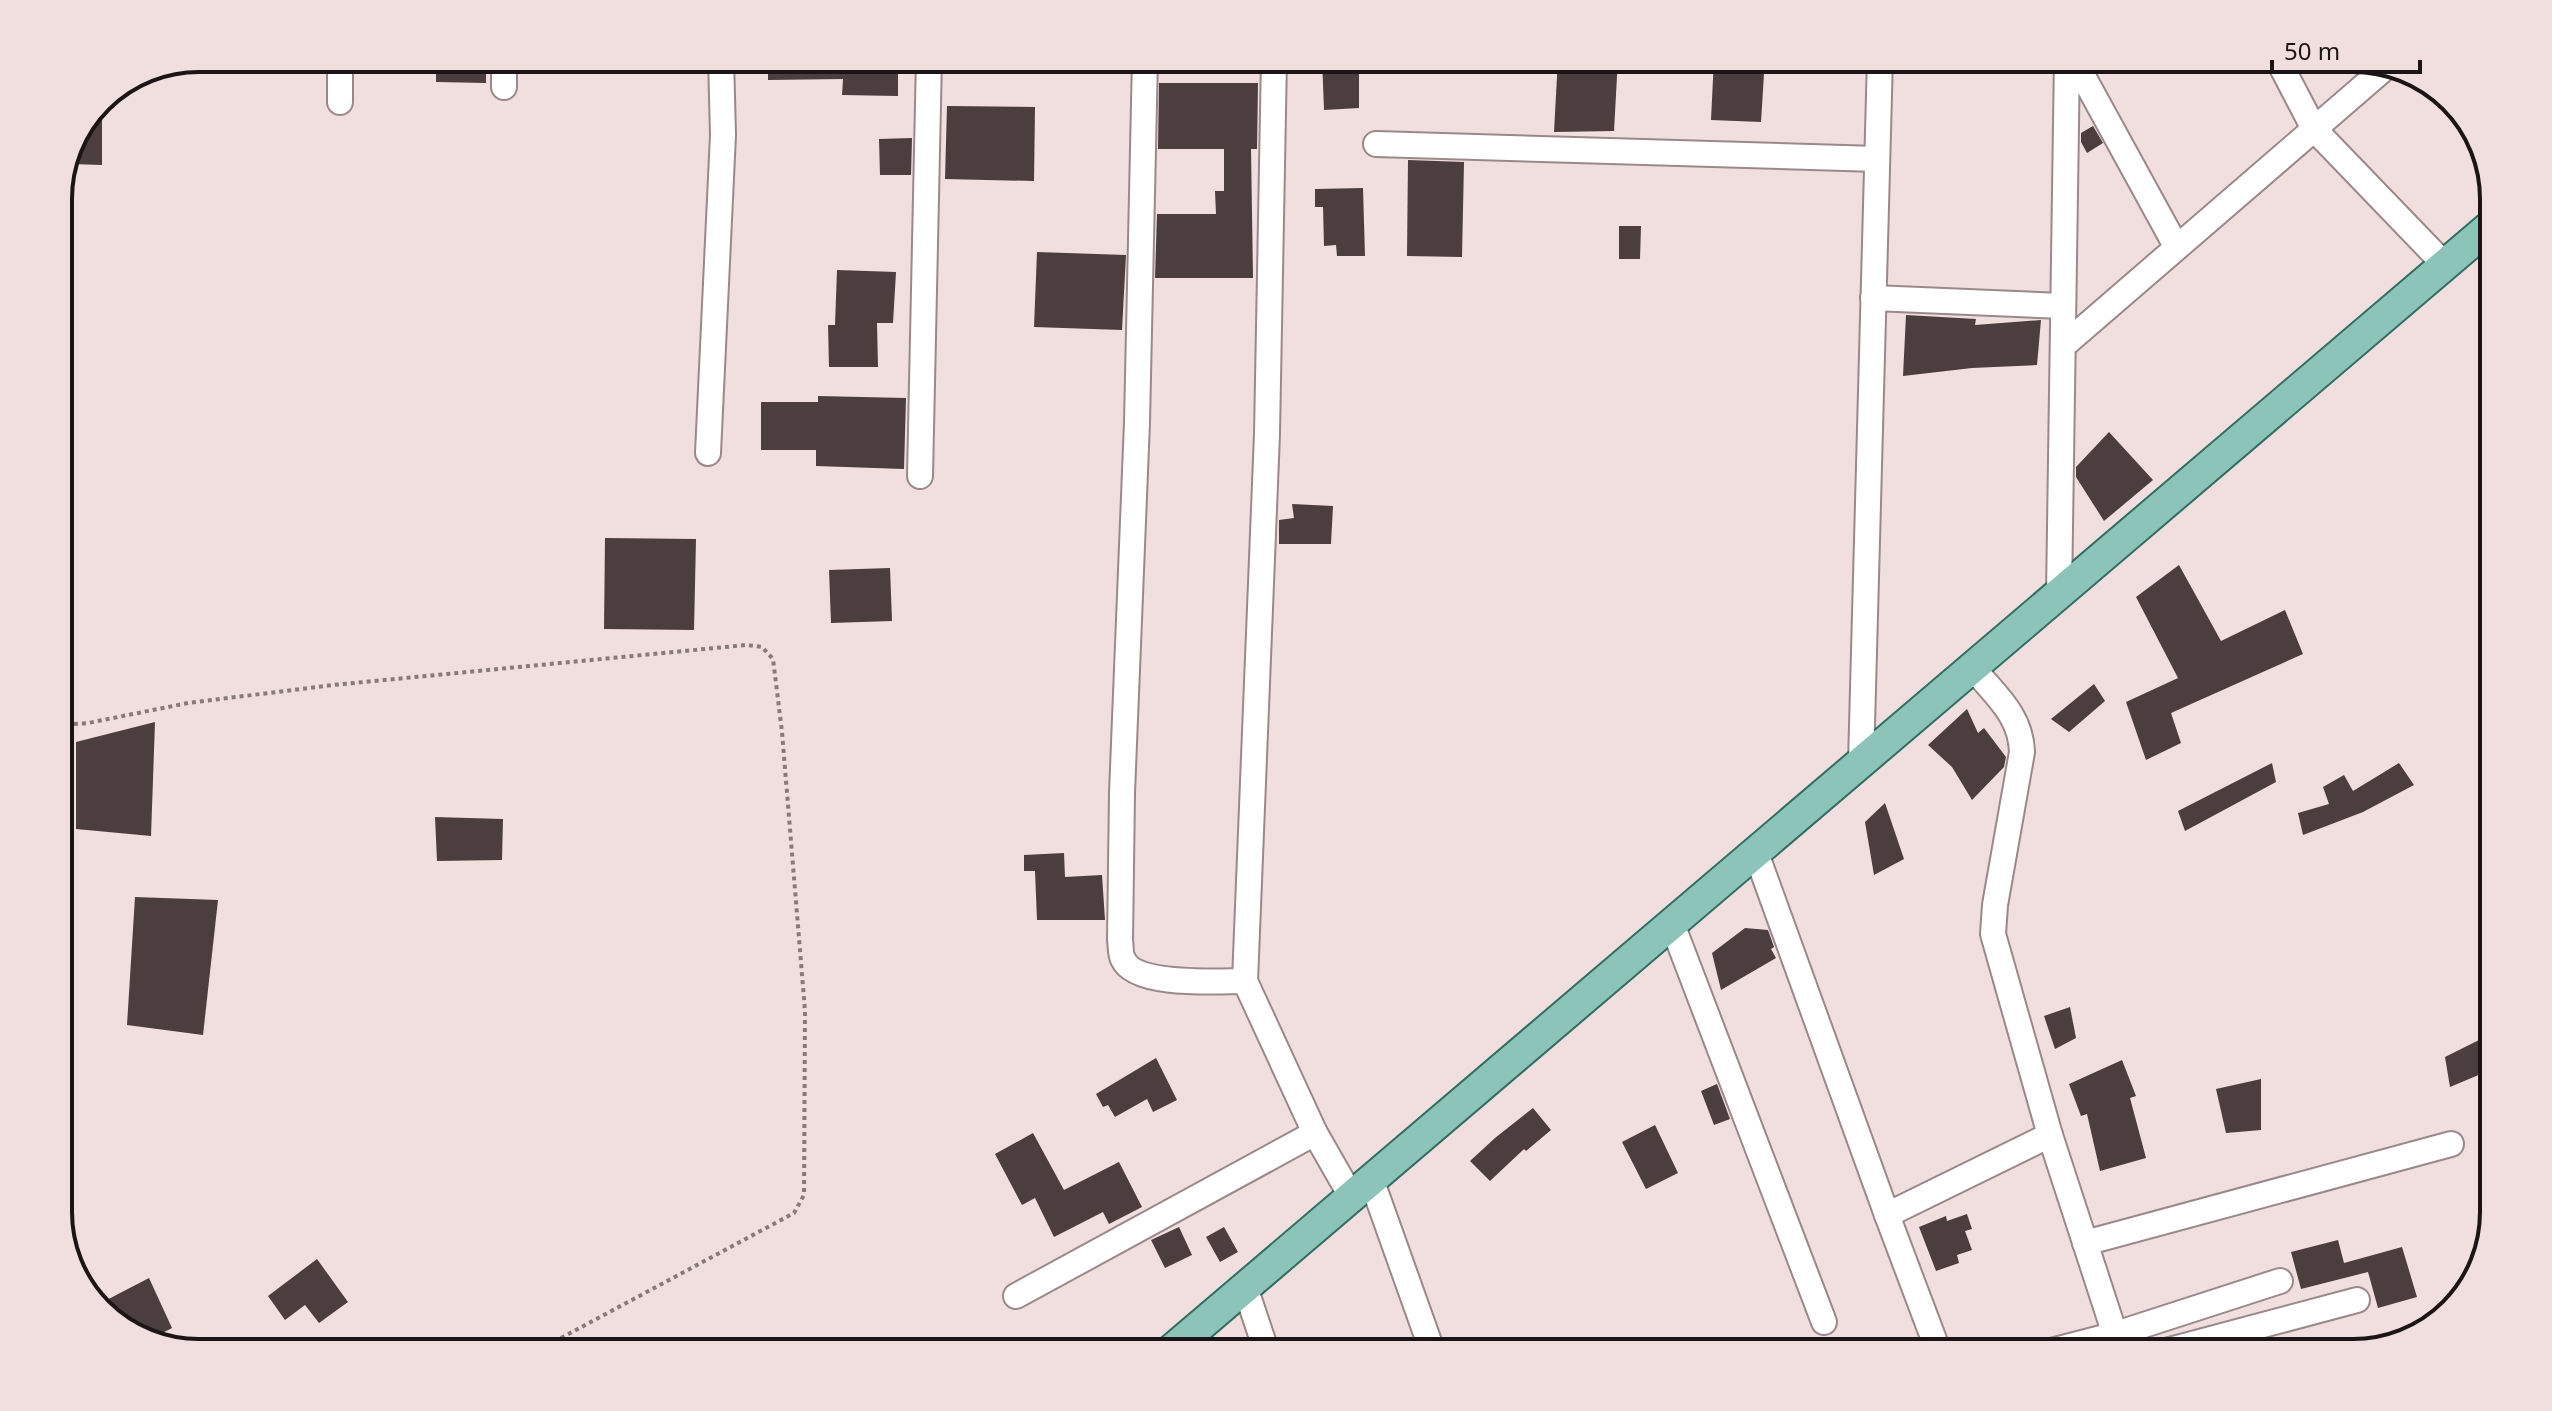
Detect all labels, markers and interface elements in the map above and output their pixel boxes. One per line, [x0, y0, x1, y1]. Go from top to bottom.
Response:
scale bar [2272, 24, 2420, 74]
text: 50 m [2284, 34, 2340, 67]

